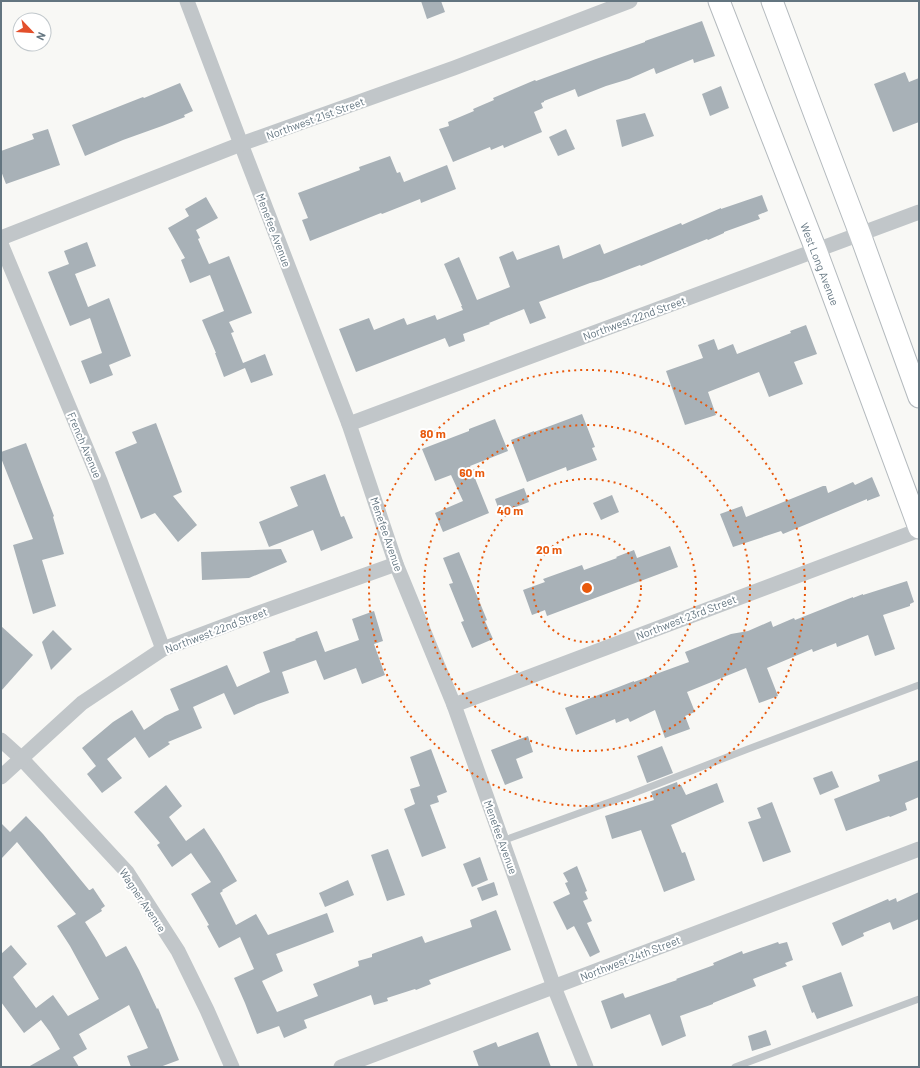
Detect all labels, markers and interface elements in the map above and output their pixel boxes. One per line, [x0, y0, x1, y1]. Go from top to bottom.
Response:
north arrow [12, 12, 52, 52]
text: N [34, 30, 49, 43]
street label: Northwest 21st Street [264, 94, 366, 142]
street label: Menefee Avenue [254, 191, 294, 269]
street label: West Long Avenue [798, 221, 842, 307]
street label: Northwest 22nd Street [581, 293, 687, 343]
street label: French Avenue [65, 410, 105, 480]
text: 80 m [420, 426, 446, 440]
text: 60 m [459, 465, 485, 479]
street label: Menefee Avenue [368, 495, 406, 573]
text: 40 m [497, 503, 523, 517]
text: 20 m [536, 542, 562, 556]
centre of rings [580, 581, 594, 595]
street label: Northwest 23rd Street [634, 592, 738, 642]
street label: Northwest 22nd Street [163, 605, 269, 655]
street label: Menefee Avenue [482, 798, 520, 876]
street label: Wagner Avenue [117, 866, 169, 934]
street label: Northwest 24th Street [578, 933, 682, 983]

